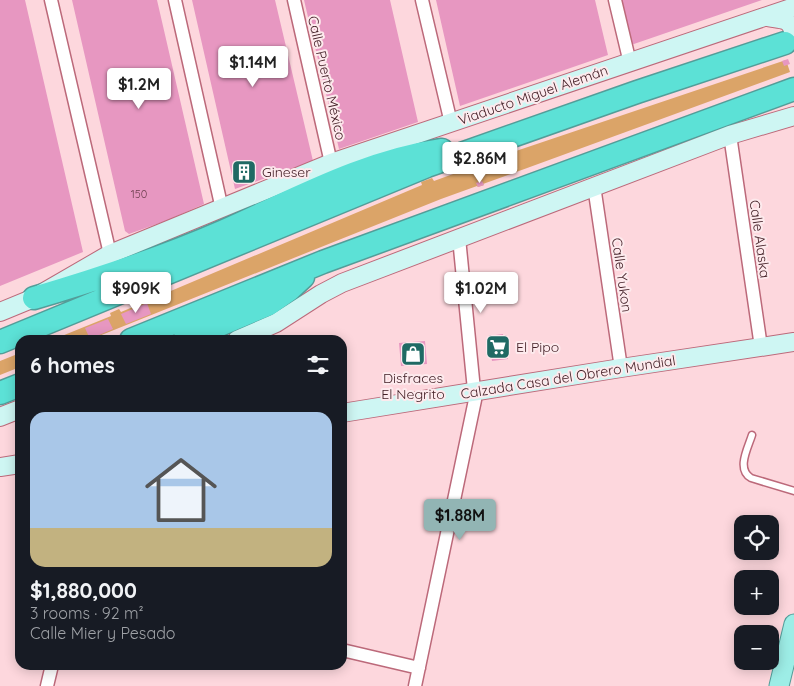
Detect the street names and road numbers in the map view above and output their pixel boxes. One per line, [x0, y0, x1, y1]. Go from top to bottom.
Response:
street label: Calle Puerto México [304, 14, 350, 142]
street label: Viaducto Miguel Alemán [456, 61, 610, 129]
street label: Calle Alaska [746, 199, 774, 279]
street label: Calle Yukon [608, 237, 636, 313]
street label: Calzada Casa del Obrero Mundial [459, 351, 677, 403]

